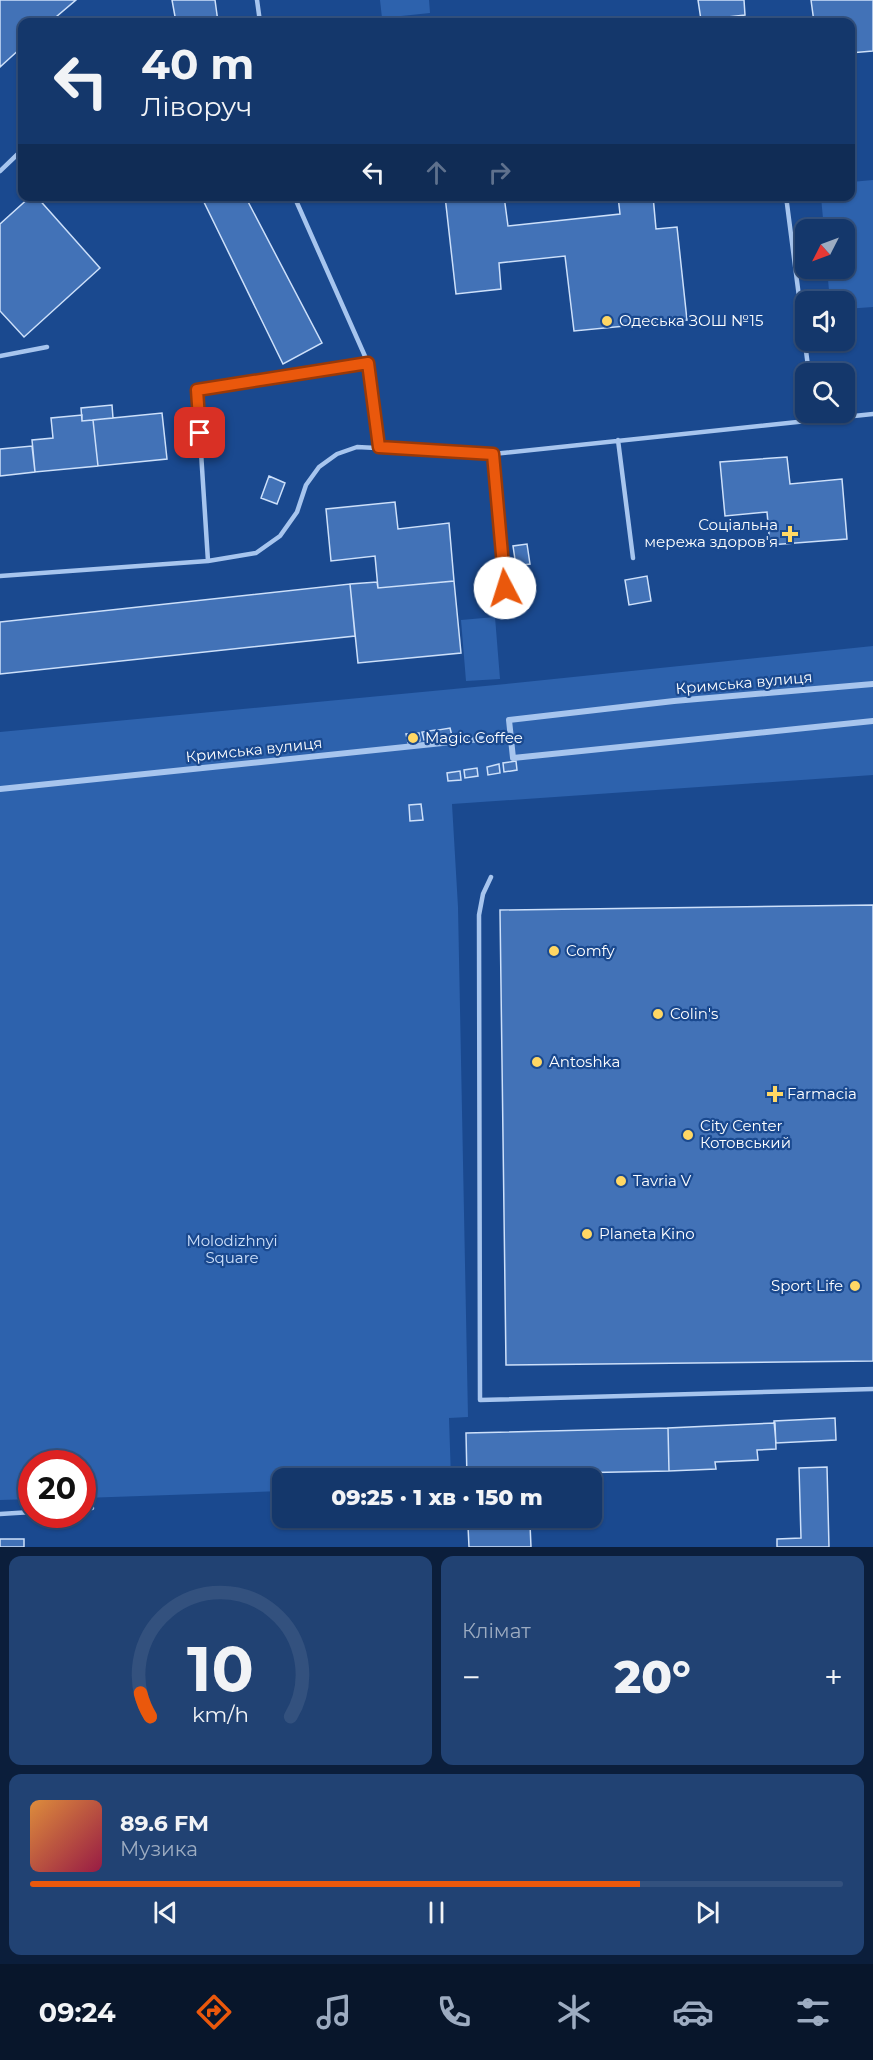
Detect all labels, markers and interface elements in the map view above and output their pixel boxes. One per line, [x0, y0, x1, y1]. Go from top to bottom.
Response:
text: 40 m [141, 38, 254, 90]
icon: left [42, 42, 120, 120]
text: Ліворуч [141, 90, 253, 123]
icon: left [357, 156, 390, 189]
icon: ahead [420, 156, 453, 189]
icon: right [483, 156, 516, 189]
north arrow [795, 219, 855, 279]
map controls [795, 219, 855, 423]
button: sound [795, 291, 855, 351]
place label: Одеська ЗОШ №15 [619, 311, 763, 330]
marker: Одеська ЗОШ №15 [600, 314, 614, 328]
button: search [795, 363, 855, 423]
pin [174, 407, 225, 458]
icon: arrive [183, 416, 216, 449]
place label: Соціальна мережа здоров'я [644, 515, 778, 551]
marker: Соціальна мережа здоров'я [783, 527, 797, 541]
position arrow [473, 556, 537, 620]
street label: Кримська вулиця [675, 667, 813, 698]
place label: Magic Coffee [425, 728, 523, 747]
marker: Magic Coffee [406, 731, 420, 745]
street label: Кримська вулиця [185, 733, 323, 766]
place label: Comfy [566, 941, 616, 960]
marker: Comfy [547, 944, 561, 958]
place label: Colin's [670, 1004, 718, 1023]
marker: Colin's [651, 1007, 665, 1021]
place label: Antoshka [549, 1052, 620, 1071]
marker: Antoshka [530, 1055, 544, 1069]
place label: Farmacia [787, 1084, 857, 1103]
marker: Farmacia [768, 1087, 782, 1101]
place label: City Center Котовський [700, 1116, 791, 1152]
marker: City Center Котовський [681, 1128, 695, 1142]
place label: Tavria V [633, 1171, 692, 1190]
marker: Tavria V [614, 1174, 628, 1188]
place label: Planeta Kino [599, 1224, 695, 1243]
marker: Planeta Kino [580, 1227, 594, 1241]
park label: Molodizhnyi Square [186, 1231, 278, 1267]
place label: Sport Life [771, 1276, 843, 1295]
marker: Sport Life [848, 1279, 862, 1293]
speed limit sign: 20 [18, 1450, 96, 1528]
text: 09:25 · 1 хв · 150 m [331, 1484, 543, 1511]
text: Клімат [462, 1619, 531, 1643]
text: 10 [187, 1631, 254, 1707]
text: 20° [614, 1649, 691, 1704]
text: − [462, 1657, 481, 1697]
text: + [824, 1657, 843, 1697]
text: km/h [192, 1702, 249, 1728]
text: 89.6 FM [120, 1810, 209, 1837]
text: Музика [120, 1837, 198, 1861]
icon: previous [149, 1896, 182, 1929]
icon: pause [420, 1896, 453, 1929]
icon: next [691, 1896, 724, 1929]
icon: directions [193, 1991, 235, 2033]
icon: music [313, 1991, 355, 2033]
icon: phone [433, 1991, 475, 2033]
icon: climate [553, 1991, 595, 2033]
icon: car [672, 1991, 714, 2033]
icon: filters [792, 1991, 834, 2033]
text: 09:24 [39, 1996, 116, 2029]

